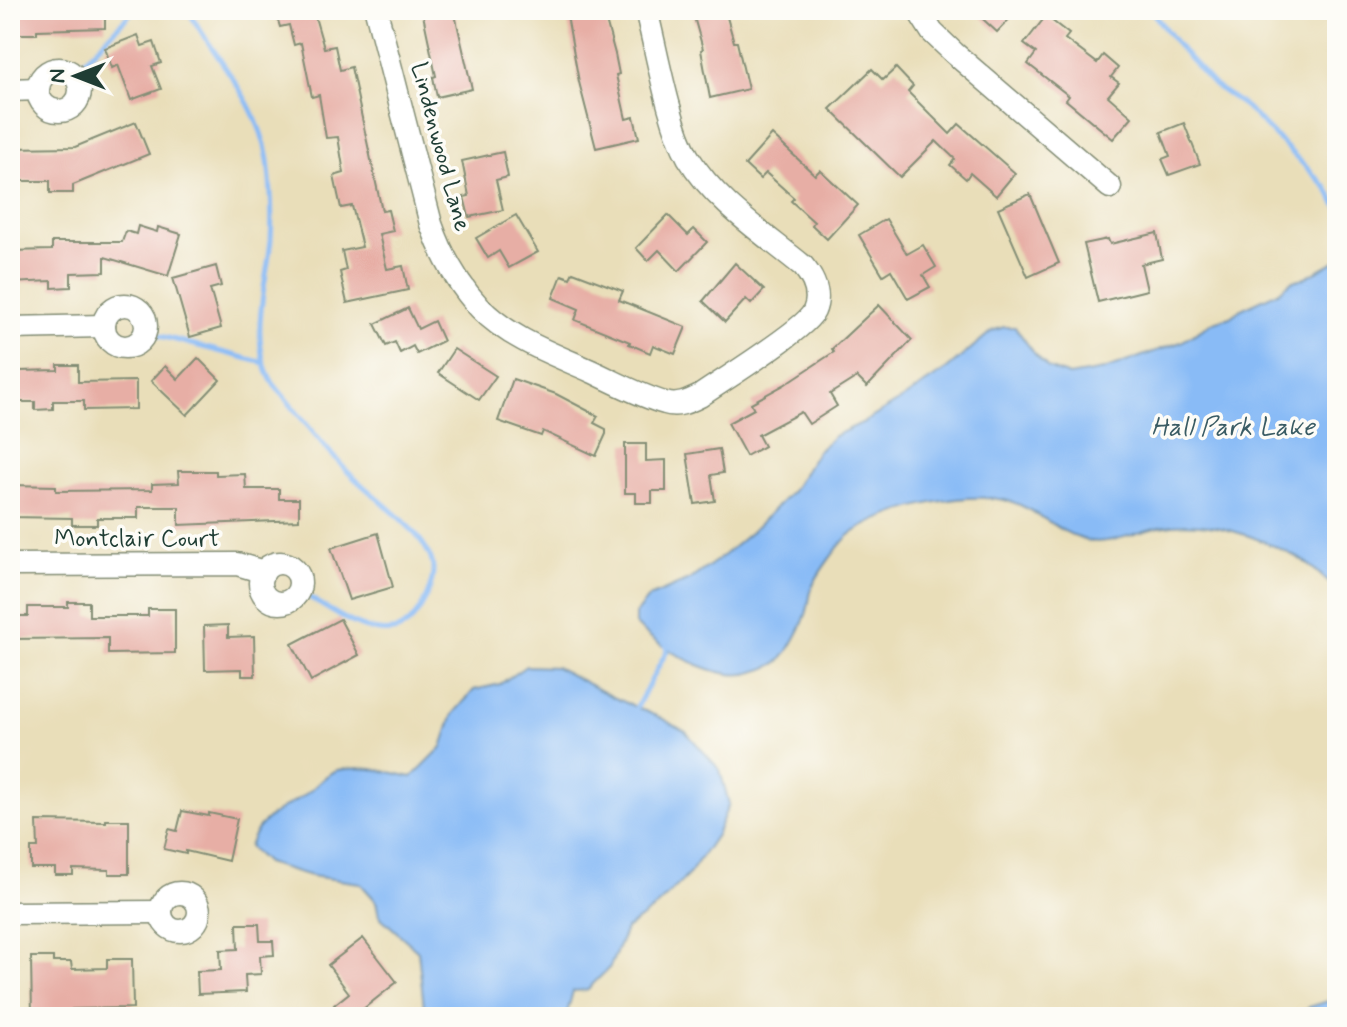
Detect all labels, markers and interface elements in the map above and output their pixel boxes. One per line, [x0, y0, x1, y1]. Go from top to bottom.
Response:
north arrow [36, 36, 116, 116]
street label: Lindenwood Lane [403, 59, 477, 235]
text: N [44, 69, 72, 83]
water label: Hall Park Lake [1151, 411, 1316, 445]
street label: Montclair Court [54, 524, 220, 555]

